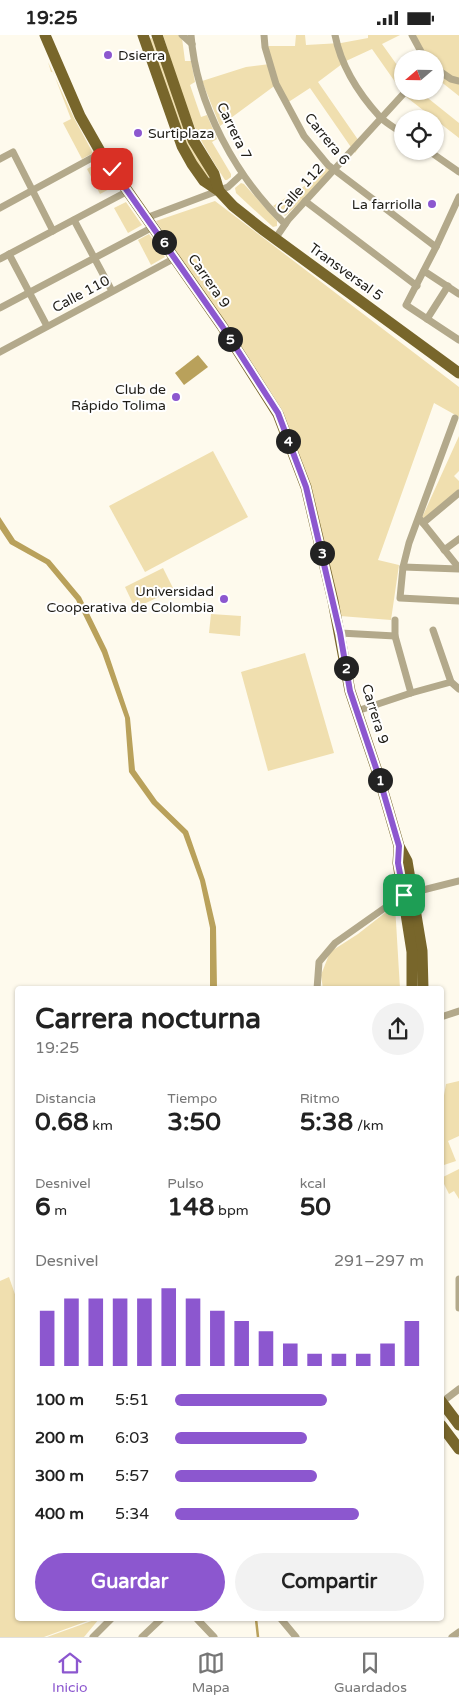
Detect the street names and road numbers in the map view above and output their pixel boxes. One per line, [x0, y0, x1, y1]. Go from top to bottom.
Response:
street label: Carrera 7 [213, 100, 255, 162]
street label: Carrera 6 [301, 110, 353, 168]
street label: Calle 112 [273, 160, 327, 218]
street label: Transversal 5 [306, 239, 386, 305]
street label: Carrera 9 [184, 251, 234, 311]
street label: Calle 110 [49, 272, 113, 316]
street label: Carrera 9 [358, 682, 392, 746]

